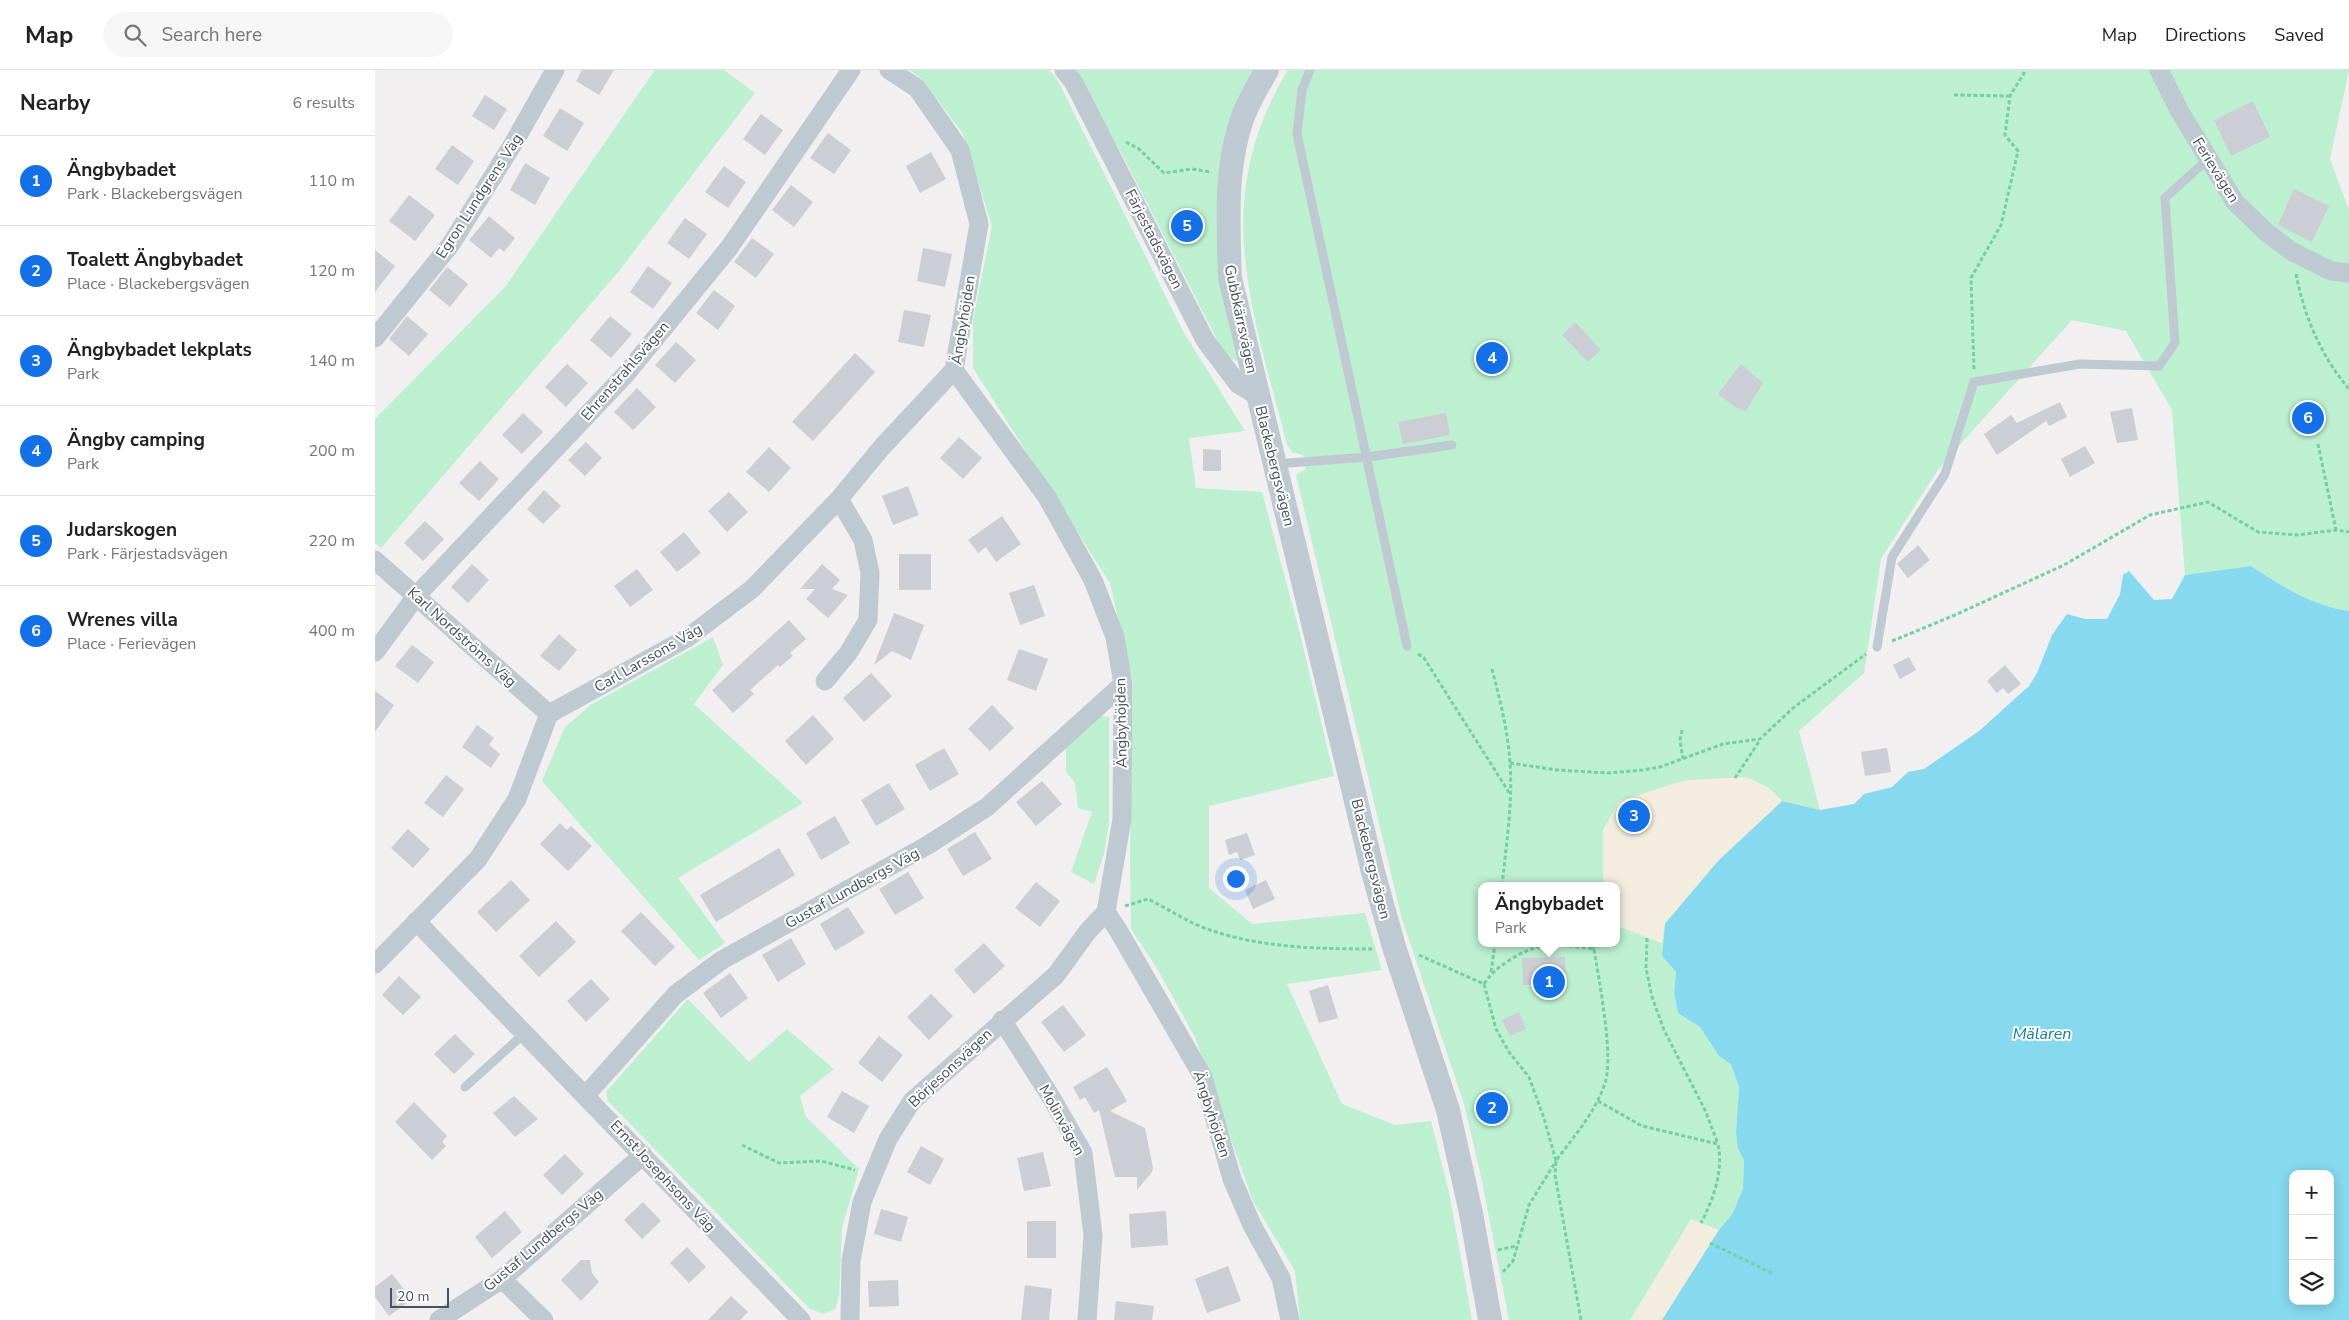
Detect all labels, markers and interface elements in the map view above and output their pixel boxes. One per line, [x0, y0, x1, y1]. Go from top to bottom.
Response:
search box [103, 12, 453, 57]
text: Map [25, 19, 73, 51]
icon: search [121, 21, 149, 49]
text: Search here [161, 22, 262, 48]
text: Map [2102, 23, 2137, 47]
text: Directions [2165, 23, 2246, 47]
text: Saved [2274, 23, 2324, 47]
text: Nearby [20, 89, 90, 117]
text: 6 results [293, 92, 355, 114]
street label: Egron Lundgrens Väg [431, 130, 527, 262]
street label: Ferievägen [2188, 134, 2244, 206]
text: Ängbybadet [67, 157, 176, 183]
text: 1 [31, 170, 41, 192]
text: 110 m [308, 170, 355, 192]
text: Park · Blackebergsvägen [67, 183, 243, 205]
street label: Färjestadsvägen [1120, 186, 1188, 292]
pin: 5 [1171, 207, 1203, 245]
text: Toalett Ängbybadet [67, 247, 243, 273]
text: 2 [31, 260, 41, 282]
text: 120 m [308, 260, 355, 282]
street label: Gubbkärrsvägen [1220, 263, 1262, 375]
text: Place · Blackebergsvägen [67, 273, 250, 295]
street label: Ängbyhöjden [946, 274, 980, 366]
street label: Ehrenstrahlsvägen [576, 317, 674, 425]
text: Ängbybadet lekplats [67, 337, 252, 363]
pin: 4 [1476, 339, 1508, 377]
text: 3 [31, 350, 41, 372]
text: 140 m [308, 350, 355, 372]
text: Park [67, 363, 99, 385]
pin: 6 [2292, 399, 2324, 437]
street label: Blackebergsvägen [1250, 404, 1300, 528]
text: Ängby camping [67, 427, 205, 453]
text: 4 [31, 440, 41, 462]
text: 200 m [308, 440, 355, 462]
text: Park [67, 453, 99, 475]
text: Judarskogen [67, 517, 177, 543]
text: 5 [31, 530, 41, 552]
text: 220 m [308, 530, 355, 552]
text: Park · Färjestadsvägen [67, 543, 228, 565]
street label: Karl Nordströms Väg [403, 583, 521, 691]
text: Wrenes villa [67, 607, 178, 633]
street label: Carl Larssons Väg [590, 619, 706, 697]
text: 6 [31, 620, 41, 642]
text: 400 m [308, 620, 355, 642]
text: Place · Ferievägen [67, 633, 196, 655]
street label: Ängbyhöjden [1110, 678, 1132, 768]
street label: Blackebergsvägen [1346, 797, 1396, 921]
pin: 3 [1618, 797, 1650, 835]
street label: Gustaf Lundbergs Väg [781, 843, 923, 933]
your location [1223, 866, 1249, 892]
popup [1478, 882, 1620, 947]
text: Ängbybadet [1495, 891, 1603, 917]
text: Park [1495, 917, 1527, 939]
pin: 1 [1533, 963, 1565, 1001]
water label: Mälaren [2013, 1023, 2071, 1045]
street label: Börjesonsvägen [904, 1024, 996, 1112]
street label: Ängbyhöjden [1189, 1068, 1235, 1160]
street label: Molinvägen [1034, 1081, 1090, 1159]
pin: 2 [1476, 1089, 1508, 1127]
street label: Ernst Josephsons Väg [606, 1116, 720, 1236]
map controls [2289, 1170, 2334, 1305]
button: + [2289, 1170, 2334, 1215]
street label: Gustaf Lundbergs Väg [479, 1184, 607, 1296]
button: − [2289, 1215, 2334, 1260]
button: layers [2289, 1260, 2334, 1305]
scale bar [390, 1285, 449, 1308]
text: 20 m [397, 1287, 429, 1306]

